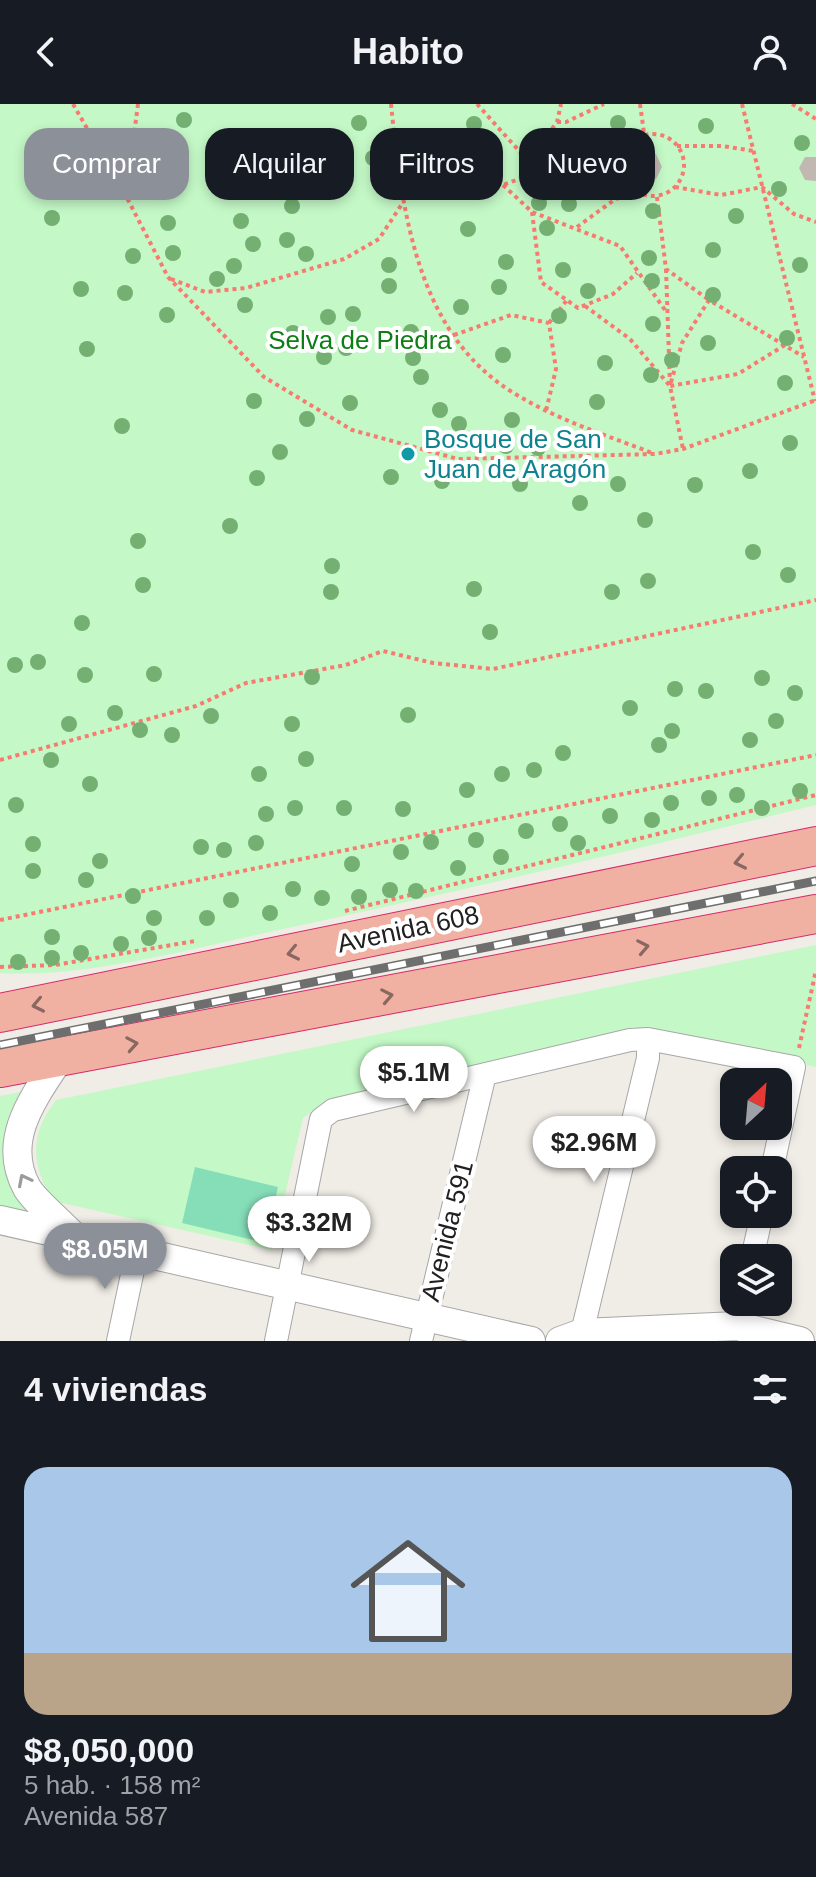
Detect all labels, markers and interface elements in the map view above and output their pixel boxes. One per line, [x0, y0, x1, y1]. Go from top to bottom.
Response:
icon: back [24, 30, 68, 74]
icon: person [748, 30, 792, 74]
text: Habito [352, 31, 464, 72]
chip: Comprar [24, 128, 189, 200]
chip: Alquilar [205, 128, 354, 200]
chip: Filtros [370, 128, 503, 200]
chip: Nuevo [519, 128, 655, 200]
park label: Selva de Piedra [268, 325, 452, 355]
place label: Bosque de San Juan de Aragón [424, 424, 606, 484]
marker: Bosque de San Juan de Aragón [399, 445, 417, 463]
one-way arrow [733, 852, 746, 869]
street label: Avenida 608 [334, 899, 482, 959]
one-way arrow [635, 939, 649, 956]
one-way arrow [287, 944, 300, 961]
one-way arrow [381, 989, 394, 1006]
one-way arrow [32, 996, 45, 1013]
one-way arrow [125, 1036, 138, 1053]
pin: $5.1M [358, 1046, 470, 1114]
text: $5.1M [378, 1057, 450, 1087]
north arrow [720, 1068, 792, 1140]
map controls [720, 1068, 792, 1316]
pin: $2.96M [529, 1116, 659, 1184]
text: $2.96M [551, 1127, 637, 1157]
button: locate [720, 1156, 792, 1228]
street label: Avenida 591 [415, 1157, 479, 1305]
one-way arrow [18, 1174, 34, 1188]
pin: $3.32M [244, 1196, 374, 1264]
text: $3.32M [266, 1207, 352, 1237]
pin: $8.05M [40, 1223, 170, 1291]
text: $8.05M [62, 1234, 148, 1264]
button: layers [720, 1244, 792, 1316]
icon: filters [748, 1367, 792, 1411]
text: 4 viviendas [24, 1370, 207, 1408]
icon: home [336, 1519, 480, 1663]
text: $8,050,000 [24, 1731, 194, 1769]
text: 5 hab. · 158 m² [24, 1770, 200, 1800]
text: Avenida 587 [24, 1801, 168, 1831]

